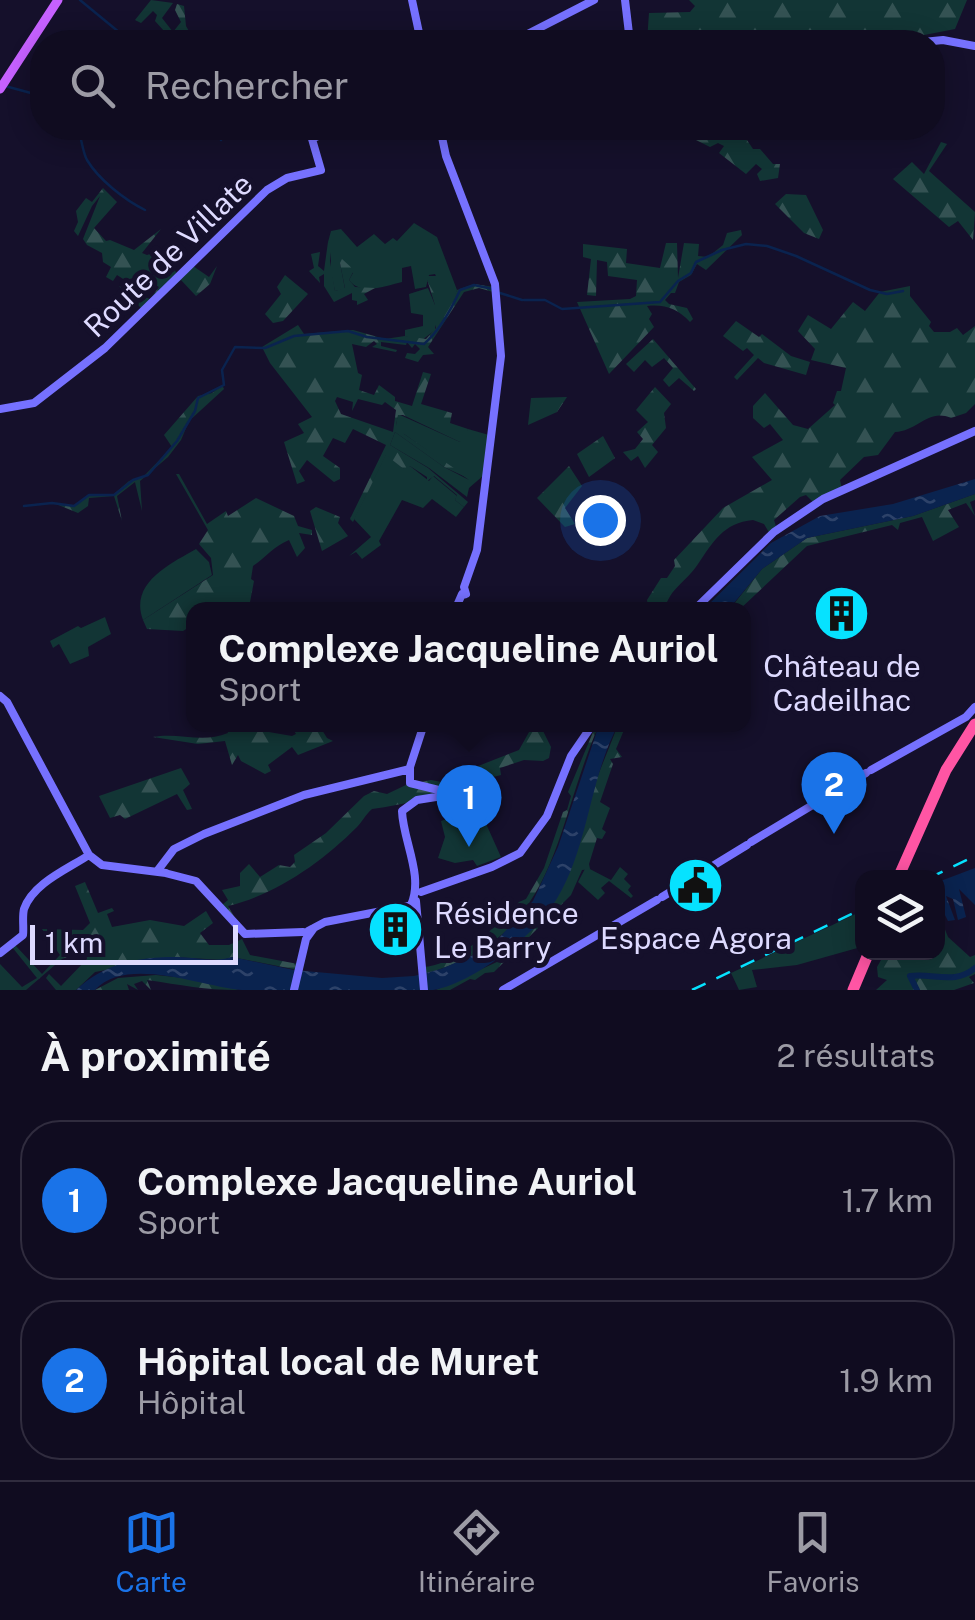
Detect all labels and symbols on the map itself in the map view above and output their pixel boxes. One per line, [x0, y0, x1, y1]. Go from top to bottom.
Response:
street label: Route de Villate [76, 166, 260, 344]
your location [575, 495, 626, 546]
building icon: Château de Cadeilhac [812, 584, 872, 644]
place label: Château de Cadeilhac [763, 648, 921, 718]
pin: 2 [802, 752, 866, 834]
pin: 1 [436, 764, 502, 847]
public building icon: Espace Agora [666, 856, 726, 916]
place label: Résidence Le Barry [434, 895, 579, 965]
building icon: Résidence Le Barry [365, 900, 425, 960]
scale bar [30, 920, 238, 964]
place label: Espace Agora [600, 920, 792, 956]

